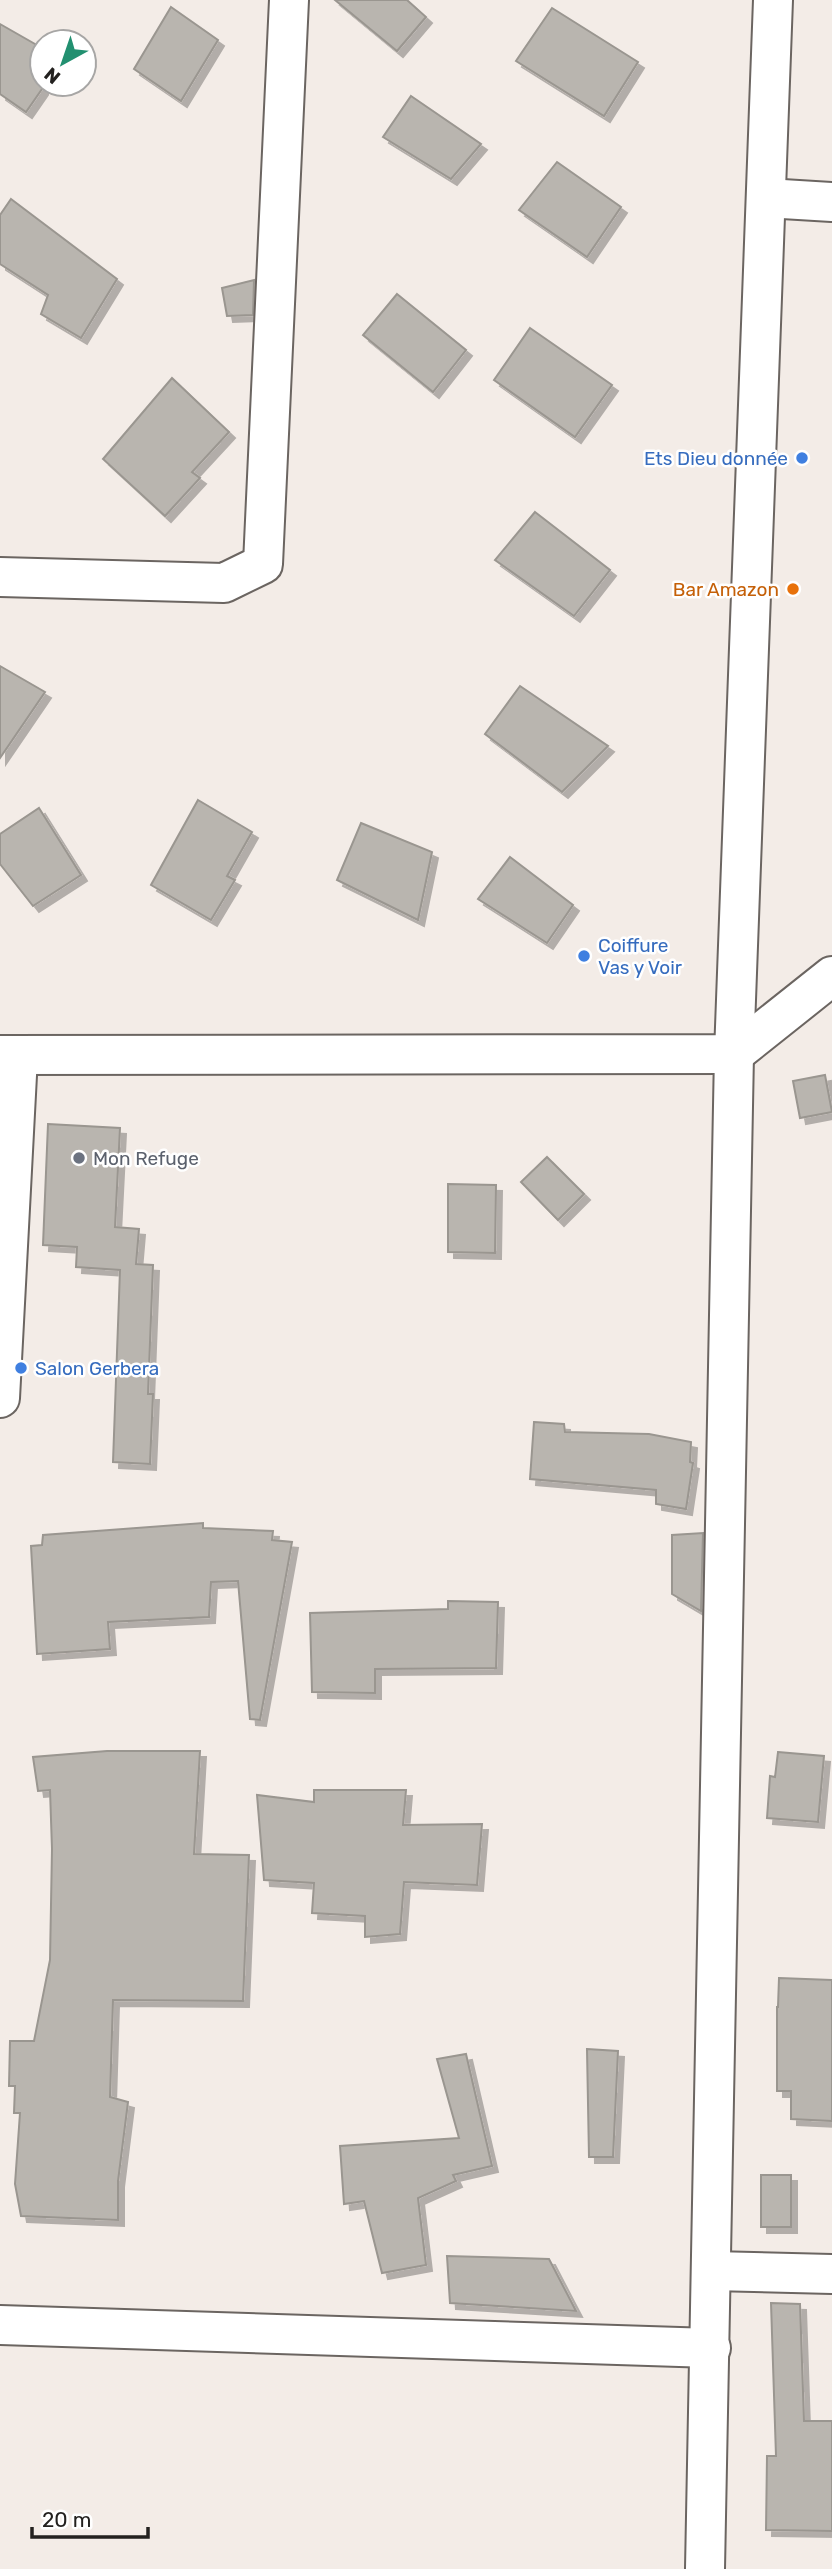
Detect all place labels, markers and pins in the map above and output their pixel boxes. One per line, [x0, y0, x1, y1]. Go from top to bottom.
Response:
place label: Ets Dieu donnée [644, 447, 788, 470]
marker: Ets Dieu donnée [794, 450, 810, 466]
place label: Bar Amazon [673, 578, 779, 601]
marker: Bar Amazon [785, 581, 801, 597]
place label: Coiffure Vas y Voir [598, 934, 683, 979]
marker: Coiffure Vas y Voir [576, 948, 592, 964]
place label: Mon Refuge [93, 1147, 199, 1170]
marker: Mon Refuge [71, 1150, 87, 1166]
place label: Salon Gerbera [35, 1357, 159, 1380]
marker: Salon Gerbera [13, 1360, 29, 1376]

